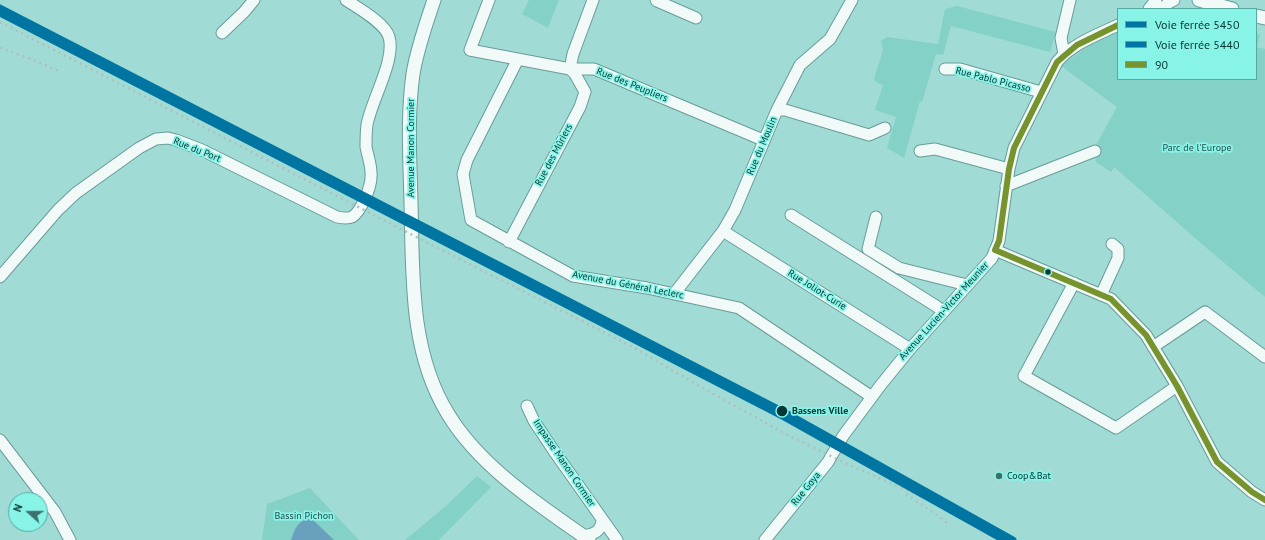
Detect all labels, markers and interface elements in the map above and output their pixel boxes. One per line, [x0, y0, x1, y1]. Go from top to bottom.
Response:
legend [1117, 8, 1257, 80]
text: Voie ferrée 5450 [1155, 17, 1239, 32]
text: Voie ferrée 5440 [1155, 37, 1239, 52]
text: 90 [1155, 57, 1168, 72]
street label: Rue des Peupliers [595, 65, 669, 105]
street label: Rue Pablo Picasso [954, 65, 1032, 95]
street label: Avenue Manon Cormier [405, 98, 417, 198]
street label: Rue du Moulin [744, 115, 780, 177]
street label: Rue des Mûriers [533, 122, 575, 188]
street label: Rue du Port [172, 135, 222, 165]
park label: Parc de l'Europe [1162, 142, 1232, 154]
street label: Avenue Lucien-Victor Meunier [897, 259, 991, 363]
street label: Rue Joliot-Curie [785, 267, 849, 313]
unlabelled marker [1043, 267, 1053, 277]
street label: Avenue du Général Leclerc [571, 268, 685, 302]
marker: Bassens Ville [775, 404, 789, 418]
place label: Bassens Ville [792, 405, 848, 417]
street label: Impasse Manon Cormier [530, 417, 598, 509]
street label: Rue Goya [789, 470, 823, 508]
place label: Coop&Bat [1007, 470, 1051, 482]
marker: Coop&Bat [994, 471, 1004, 481]
north arrow [8, 492, 48, 532]
text: N [10, 502, 26, 514]
park label: Bassin Pichon [274, 510, 334, 522]

